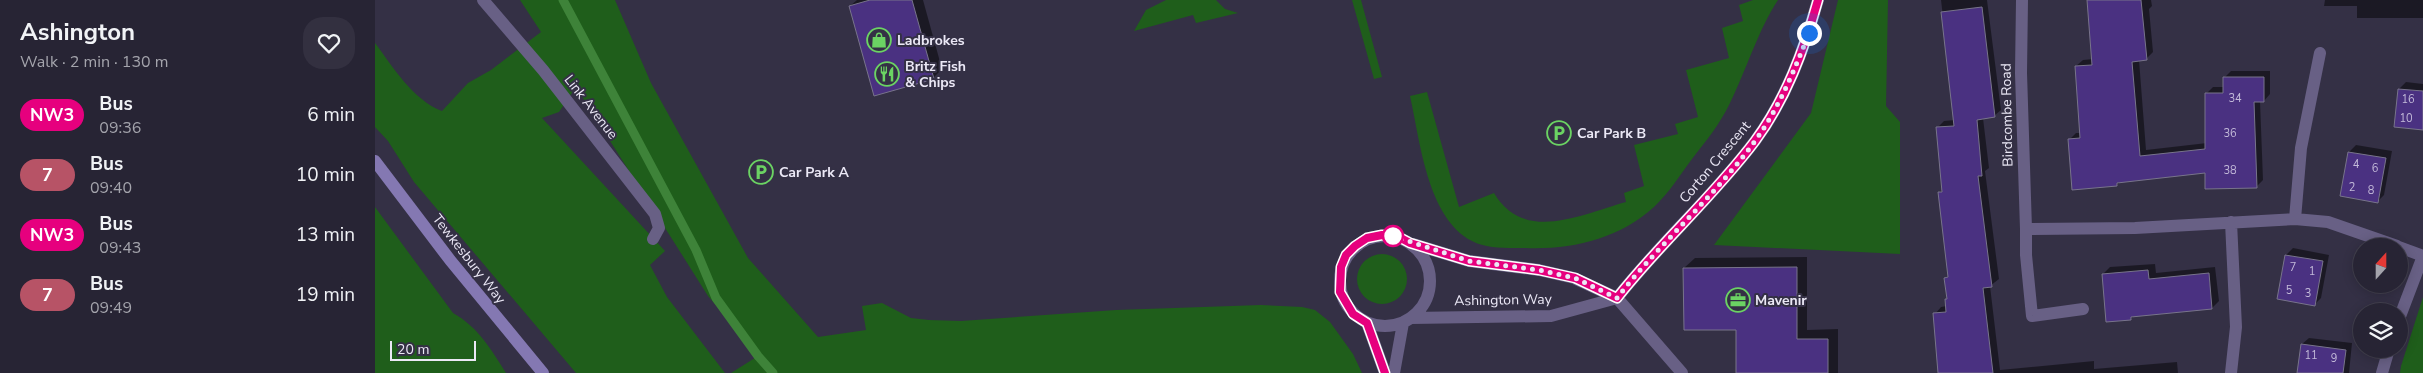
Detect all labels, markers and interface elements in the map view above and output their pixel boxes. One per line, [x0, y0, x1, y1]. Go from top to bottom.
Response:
text: Ashington [20, 16, 135, 48]
button: heart [303, 17, 355, 69]
your location [1797, 21, 1822, 46]
shop icon: Ladbrokes [866, 27, 892, 53]
place label: Ladbrokes [897, 31, 965, 50]
text: Walk · 2 min · 130 m [20, 51, 168, 73]
place label: Britz Fish & Chips [905, 57, 966, 92]
restaurant icon: Britz Fish & Chips [874, 61, 900, 87]
street label: Birdcombe Road [1997, 63, 2017, 167]
street label: Link Avenue [560, 71, 622, 143]
text: Bus [99, 91, 133, 117]
house number: 34 [2228, 91, 2242, 106]
house number: 16 [2401, 92, 2415, 107]
text: 6 min [307, 102, 355, 128]
text: NW3 [30, 103, 74, 127]
house number: 10 [2399, 111, 2413, 126]
text: 09:36 [99, 117, 141, 139]
street label: Corton Crescent [1675, 117, 1755, 207]
parking icon: Car Park B [1546, 120, 1572, 146]
place label: Car Park B [1577, 124, 1646, 143]
house number: 36 [2223, 126, 2237, 141]
text: Bus [90, 151, 123, 177]
house number: 4 [2353, 157, 2360, 172]
parking icon: Car Park A [748, 159, 774, 185]
house number: 6 [2372, 161, 2379, 176]
text: 10 min [296, 162, 355, 188]
text: 7 [42, 163, 53, 187]
place label: Car Park A [779, 163, 849, 182]
house number: 38 [2223, 163, 2237, 178]
text: 09:40 [90, 177, 132, 199]
house number: 2 [2349, 180, 2355, 195]
house number: 8 [2368, 183, 2375, 198]
street label: Tewkesbury Way [428, 210, 510, 308]
text: Bus [99, 211, 133, 237]
text: 13 min [296, 222, 355, 248]
text: NW3 [30, 223, 74, 247]
unlabelled marker [1382, 225, 1404, 247]
text: 09:43 [99, 237, 141, 259]
north arrow [2353, 238, 2407, 292]
map controls [2353, 238, 2408, 358]
house number: 7 [2290, 260, 2296, 275]
house number: 1 [2309, 264, 2315, 279]
text: Bus [90, 271, 123, 297]
text: 19 min [296, 282, 355, 308]
text: 7 [42, 283, 53, 307]
house number: 5 [2286, 283, 2293, 298]
house number: 3 [2305, 286, 2311, 301]
office icon: Mavenir [1725, 287, 1751, 313]
street label: Ashington Way [1454, 290, 1553, 310]
place label: Mavenir [1755, 291, 1807, 310]
text: 09:49 [90, 297, 132, 319]
button: layers [2353, 303, 2408, 358]
scale bar [390, 338, 476, 361]
text: 20 m [397, 340, 429, 359]
house number: 11 [2304, 348, 2318, 363]
house number: 9 [2331, 351, 2337, 366]

